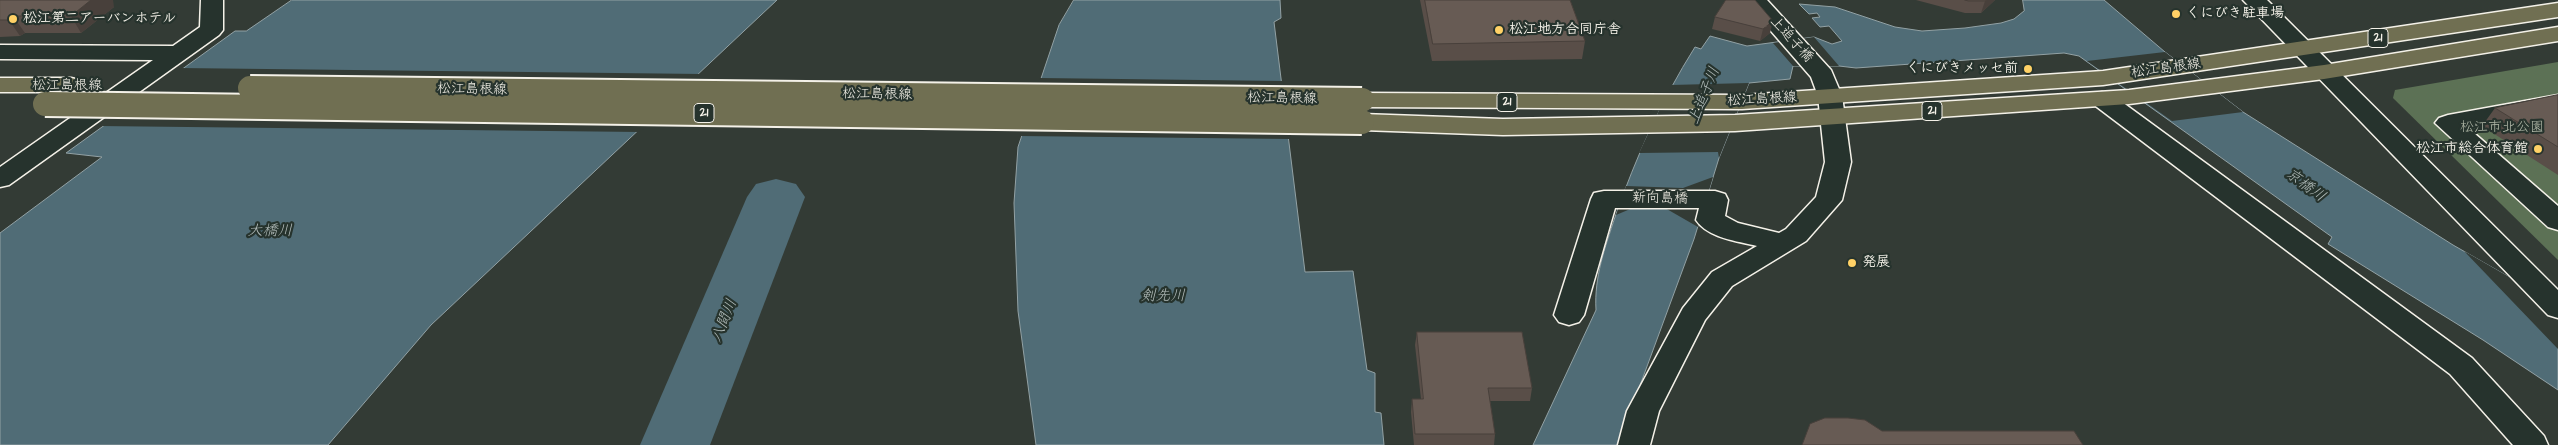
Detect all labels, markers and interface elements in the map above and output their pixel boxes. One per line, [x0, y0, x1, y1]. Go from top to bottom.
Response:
place label: くにびき駐車場 [2186, 6, 2284, 22]
marker: くにびき駐車場 [2170, 8, 2182, 20]
place label: 松江第二アーバンホテル [23, 11, 176, 27]
marker: 松江第二アーバンホテル [7, 13, 19, 25]
street label: 上追子橋 [1766, 14, 1816, 66]
place label: 松江地方合同庁舎 [1509, 22, 1621, 38]
marker: 松江地方合同庁舎 [1493, 24, 1505, 36]
road number: 21 [2368, 28, 2388, 48]
street label: 松江島根線 [2130, 56, 2202, 82]
place label: くにびきメッセ前 [1906, 61, 2018, 77]
marker: くにびきメッセ前 [2022, 63, 2034, 75]
water label: 上追子川 [1685, 65, 1725, 127]
street label: 松江島根線 [32, 78, 102, 94]
street label: 松江島根線 [437, 81, 507, 99]
street label: 松江島根線 [842, 86, 912, 104]
street label: 松江島根線 [1247, 90, 1317, 108]
street label: 松江島根線 [1727, 90, 1797, 110]
road number: 21 [1497, 92, 1517, 111]
road number: 21 [1922, 102, 1942, 120]
road number: 21 [694, 104, 714, 122]
park label: 松江市北公園 [2460, 120, 2544, 136]
place label: 松江市総合体育館 [2416, 141, 2528, 157]
marker: 松江市総合体育館 [2532, 143, 2544, 155]
water label: 京橋川 [2282, 165, 2328, 207]
street label: 新向島橋 [1632, 190, 1688, 208]
water label: 大橋川 [248, 223, 292, 241]
place label: 発展 [1862, 255, 1890, 271]
marker: 発展 [1846, 257, 1858, 269]
water label: 剣先川 [1141, 288, 1185, 306]
water label: 八間川 [708, 297, 742, 345]

